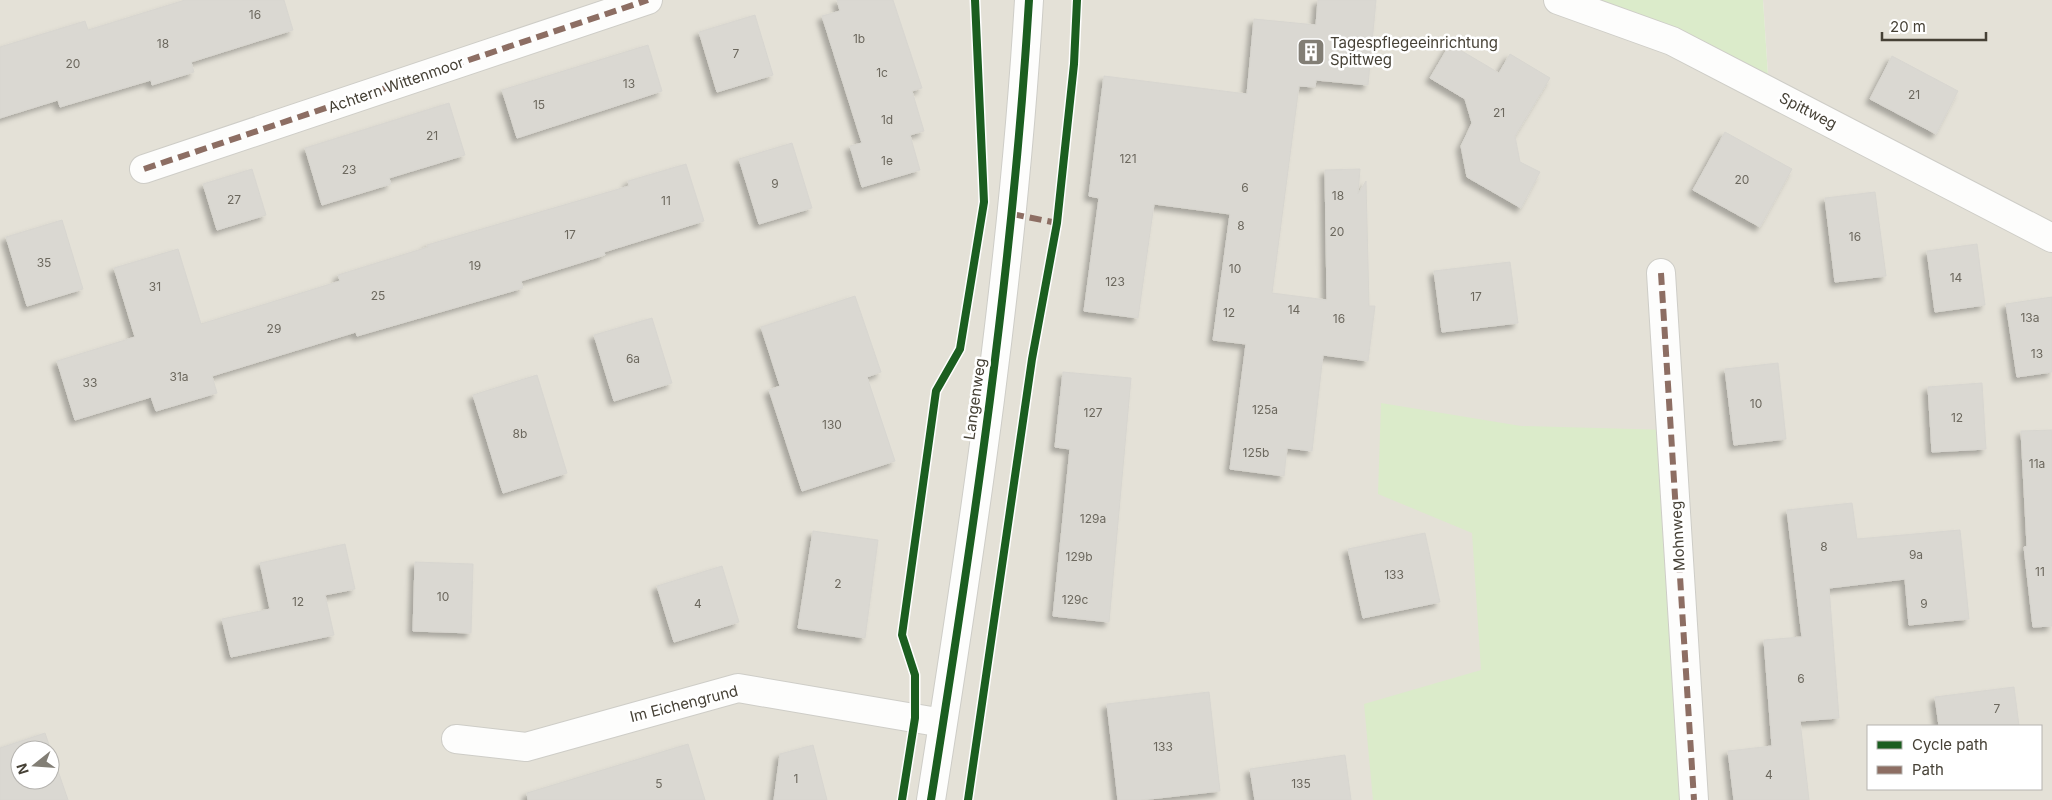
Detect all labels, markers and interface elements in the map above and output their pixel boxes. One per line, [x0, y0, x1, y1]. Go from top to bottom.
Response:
house number: 16 [249, 7, 261, 22]
scale bar [1882, 10, 1986, 42]
text: 20 m [1890, 17, 1926, 36]
house number: 1b [853, 31, 865, 46]
place label: Tagespflegeeinrichtung Spittweg [1330, 33, 1498, 69]
house number: 18 [157, 36, 169, 51]
building icon: Tagespflegeeinrichtung Spittweg [1296, 37, 1326, 67]
house number: 7 [733, 46, 740, 61]
street label: Achtern Wittenmoor [325, 52, 467, 117]
house number: 20 [66, 56, 80, 71]
house number: 1c [876, 65, 888, 80]
house number: 13 [623, 76, 635, 91]
house number: 21 [1908, 87, 1920, 102]
street label: Spittweg [1776, 88, 1840, 133]
house number: 15 [533, 97, 545, 112]
house number: 21 [1493, 105, 1505, 120]
house number: 1d [881, 112, 893, 127]
house number: 21 [426, 128, 438, 143]
house number: 121 [1119, 151, 1137, 166]
house number: 1e [881, 153, 893, 168]
house number: 23 [342, 162, 356, 177]
house number: 20 [1735, 172, 1749, 187]
house number: 9 [771, 176, 779, 191]
house number: 6 [1241, 180, 1249, 195]
house number: 18 [1332, 188, 1344, 203]
house number: 27 [227, 192, 241, 207]
house number: 11 [661, 193, 671, 208]
house number: 8 [1237, 218, 1245, 233]
house number: 20 [1330, 224, 1344, 239]
house number: 17 [564, 227, 576, 242]
house number: 16 [1849, 229, 1861, 244]
house number: 35 [37, 255, 51, 270]
house number: 19 [469, 258, 481, 273]
house number: 10 [1229, 261, 1241, 276]
house number: 14 [1950, 270, 1963, 285]
house number: 123 [1105, 274, 1125, 289]
house number: 31 [149, 279, 161, 294]
house number: 25 [371, 288, 385, 303]
house number: 17 [1470, 289, 1482, 304]
house number: 14 [1288, 302, 1301, 317]
house number: 12 [1223, 305, 1235, 320]
house number: 13a [2020, 310, 2040, 325]
house number: 16 [1333, 311, 1345, 326]
house number: 29 [267, 321, 281, 336]
house number: 13 [2031, 346, 2043, 361]
house number: 6a [626, 351, 640, 366]
street label: Langenweg [959, 357, 990, 441]
house number: 31a [169, 369, 189, 384]
house number: 33 [83, 375, 97, 390]
house number: 10 [1750, 396, 1762, 411]
house number: 125a [1252, 402, 1278, 417]
house number: 127 [1084, 405, 1103, 420]
house number: 12 [1951, 410, 1963, 425]
house number: 130 [822, 417, 842, 432]
house number: 8b [513, 426, 527, 441]
house number: 125b [1243, 445, 1269, 460]
house number: 11a [2029, 456, 2045, 471]
street label: Mohnweg [1666, 500, 1689, 572]
house number: 129a [1080, 511, 1106, 526]
house number: 8 [1820, 539, 1828, 554]
house number: 9a [1909, 547, 1923, 562]
house number: 129b [1066, 549, 1093, 564]
house number: 11 [2035, 564, 2045, 579]
house number: 133 [1384, 567, 1404, 582]
house number: 2 [834, 576, 842, 591]
house number: 10 [437, 589, 449, 604]
house number: 129c [1062, 592, 1088, 607]
house number: 12 [292, 594, 304, 609]
house number: 4 [694, 596, 702, 611]
house number: 9 [1920, 596, 1928, 611]
house number: 6 [1797, 671, 1805, 686]
street label: Im Eichengrund [628, 681, 740, 726]
house number: 7 [1994, 701, 2001, 716]
legend [1867, 725, 2042, 790]
text: Cycle path [1912, 735, 1988, 754]
house number: 133 [1153, 739, 1173, 754]
north arrow [10, 740, 60, 790]
text: Path [1912, 760, 1944, 779]
text: N [12, 761, 32, 777]
house number: 4 [1765, 767, 1773, 782]
house number: 1 [794, 771, 798, 786]
house number: 5 [655, 776, 663, 791]
house number: 135 [1291, 776, 1311, 791]

